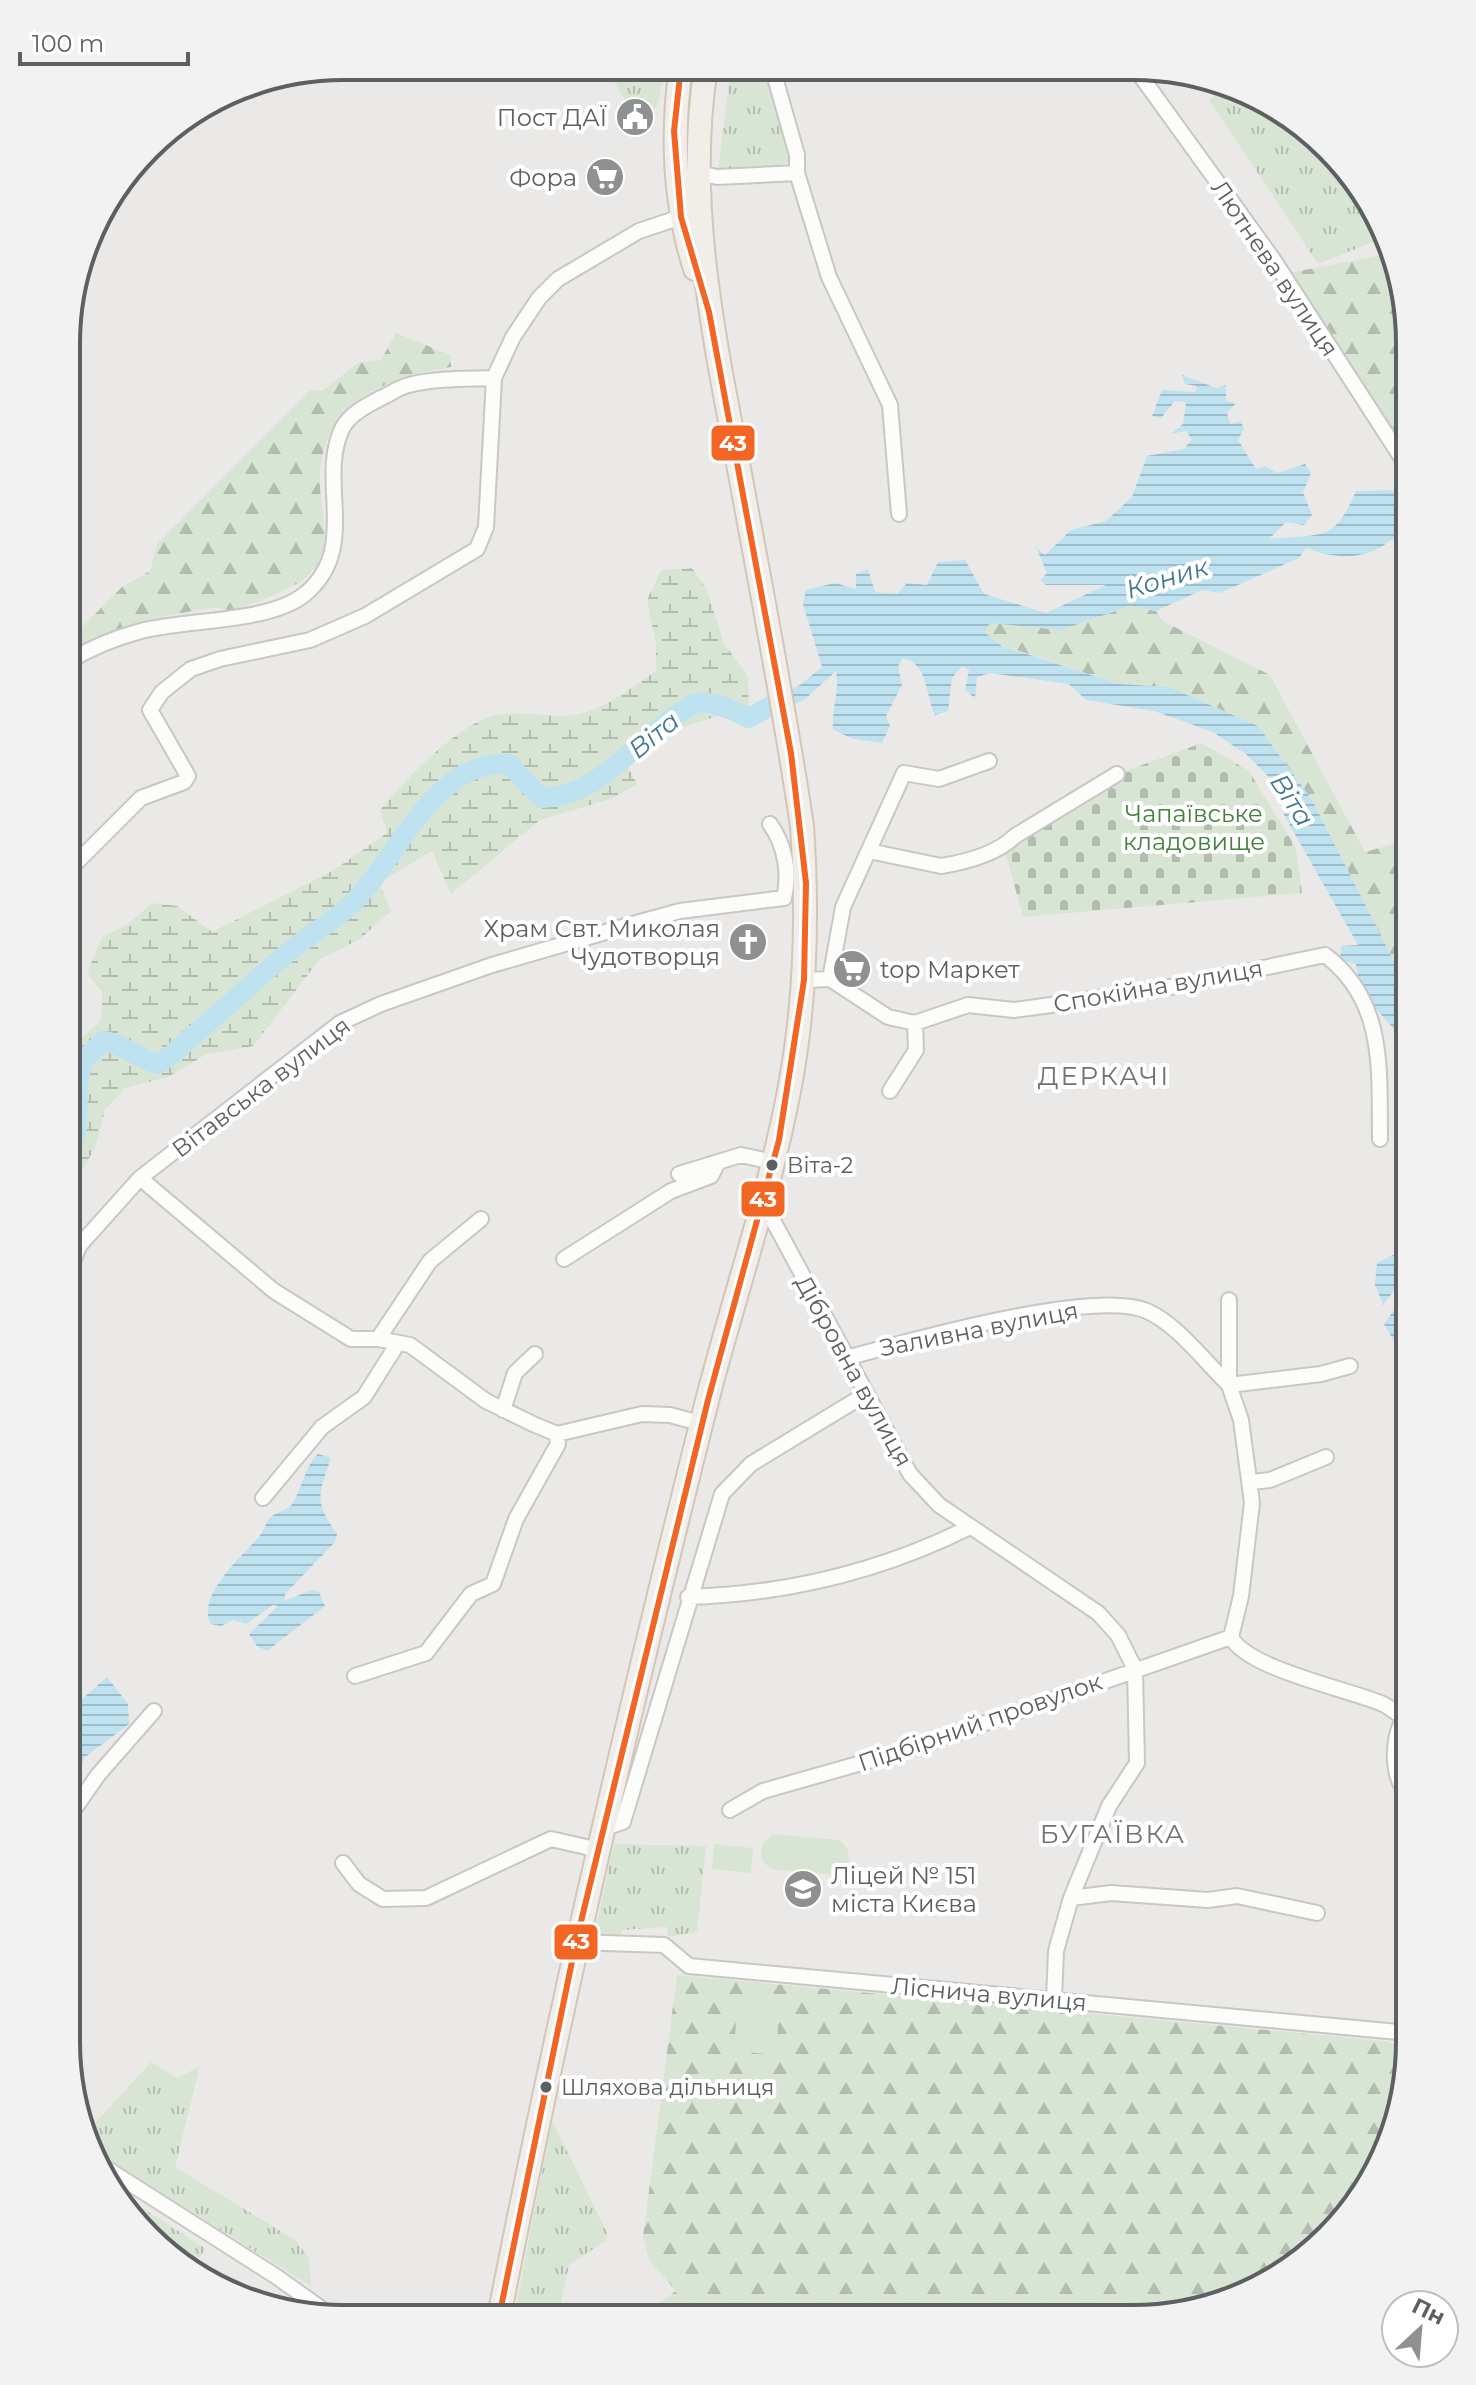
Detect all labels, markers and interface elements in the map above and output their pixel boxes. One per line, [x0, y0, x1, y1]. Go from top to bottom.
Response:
scale bar [20, 16, 188, 66]
text: 100 m [32, 29, 104, 58]
public building icon: Пост ДАЇ [614, 96, 656, 138]
place label: Пост ДАЇ [497, 103, 607, 132]
supermarket icon: Фора [584, 156, 626, 198]
place label: Фора [509, 163, 577, 192]
street label: Лютнева вулиця [1205, 174, 1345, 362]
line badge: 43 [710, 424, 756, 462]
text: 43 [719, 430, 747, 457]
water label: Коник [1122, 550, 1213, 606]
water label: Віта [622, 705, 686, 765]
water label: Віта [1263, 768, 1321, 832]
park label: Чапаївське кладовище [1123, 799, 1265, 856]
place label: Храм Свт. Миколая Чудотворця [484, 914, 720, 971]
church icon: Храм Свт. Миколая Чудотворця [727, 921, 769, 963]
supermarket icon: top Маркет [831, 948, 873, 990]
street label: Спокійна вулиця [1051, 953, 1265, 1019]
place label: top Маркет [880, 955, 1020, 984]
street label: Вітавська вулиця [166, 1011, 356, 1163]
district label: ДЕРКАЧІ [1038, 1060, 1170, 1092]
place label: Віта-2 [787, 1152, 853, 1179]
marker: Віта-2 [764, 1157, 780, 1173]
line badge: 43 [740, 1180, 786, 1218]
text: 43 [749, 1186, 777, 1213]
street label: Дібровна вулиця [789, 1270, 919, 1472]
street label: Заливна вулиця [877, 1296, 1081, 1362]
street label: Підбірний провулок [854, 1667, 1106, 1777]
district label: БУГАЇВКА [1040, 1818, 1186, 1850]
place label: Ліцей № 151 міста Києва [831, 1861, 977, 1918]
school or university icon: Ліцей № 151 міста Києва [782, 1868, 824, 1910]
line badge: 43 [553, 1923, 599, 1961]
text: 43 [562, 1928, 590, 1955]
street label: Ліснича вулиця [890, 1971, 1088, 2017]
place label: Шляхова дільниця [561, 2074, 774, 2101]
marker: Шляхова дільниця [538, 2079, 554, 2095]
north arrow [1380, 2289, 1460, 2369]
text: Пн [1408, 2292, 1449, 2331]

